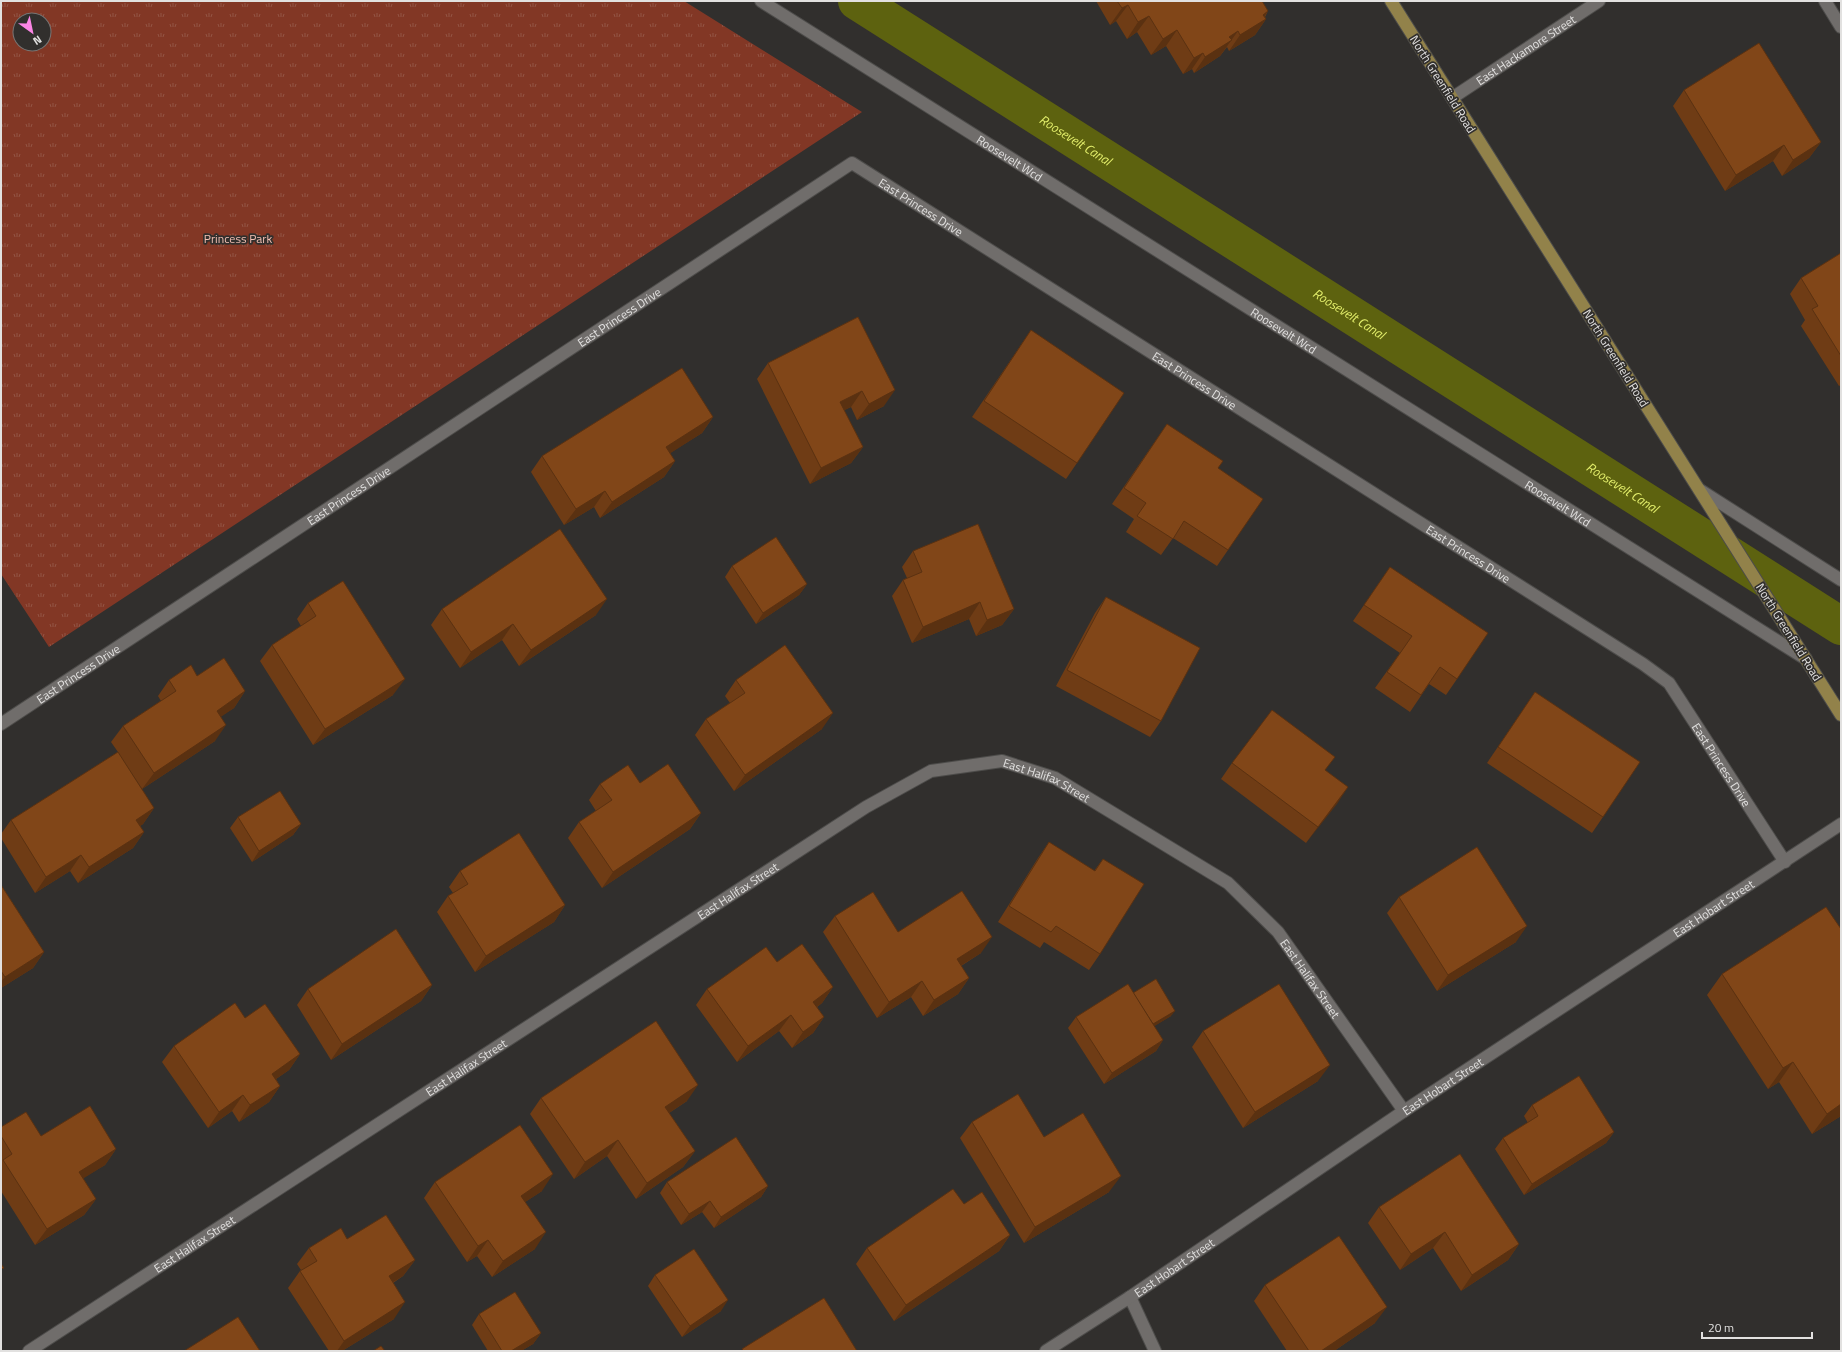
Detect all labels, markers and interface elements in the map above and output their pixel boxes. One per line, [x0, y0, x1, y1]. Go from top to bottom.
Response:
street label: East Hackamore Street [1472, 9, 1580, 89]
north arrow [12, 12, 52, 52]
street label: North Greenfield Road [1405, 31, 1481, 137]
text: N [30, 32, 45, 49]
water label: Roosevelt Canal [1036, 109, 1117, 171]
street label: Roosevelt Wcd [973, 130, 1047, 186]
street label: East Princess Drive [875, 173, 967, 241]
park label: Princess Park [204, 229, 272, 248]
street label: East Princess Drive [573, 282, 664, 351]
water label: Roosevelt Canal [1309, 283, 1391, 345]
street label: Roosevelt Wcd [1247, 302, 1321, 358]
street label: North Greenfield Road [1578, 305, 1654, 411]
street label: East Princess Drive [1149, 346, 1241, 414]
water label: Roosevelt Canal [1583, 457, 1664, 519]
street label: East Princess Drive [303, 460, 394, 530]
street label: Roosevelt Wcd [1521, 475, 1595, 531]
street label: East Princess Drive [1422, 520, 1514, 587]
street label: North Greenfield Road [1751, 579, 1827, 685]
street label: East Princess Drive [32, 639, 123, 708]
street label: East Princess Drive [1688, 719, 1756, 810]
street label: East Halifax Street [1001, 753, 1095, 807]
street label: East Halifax Street [693, 857, 783, 924]
street label: East Hobart Street [1669, 874, 1758, 942]
street label: East Halifax Street [1276, 935, 1346, 1023]
street label: East Halifax Street [421, 1033, 511, 1101]
street label: East Hobart Street [1398, 1052, 1488, 1119]
street label: East Halifax Street [150, 1210, 239, 1277]
street label: East Hobart Street [1130, 1233, 1219, 1301]
scale bar [1702, 1314, 1812, 1340]
text: 20 m [1708, 1318, 1734, 1337]

